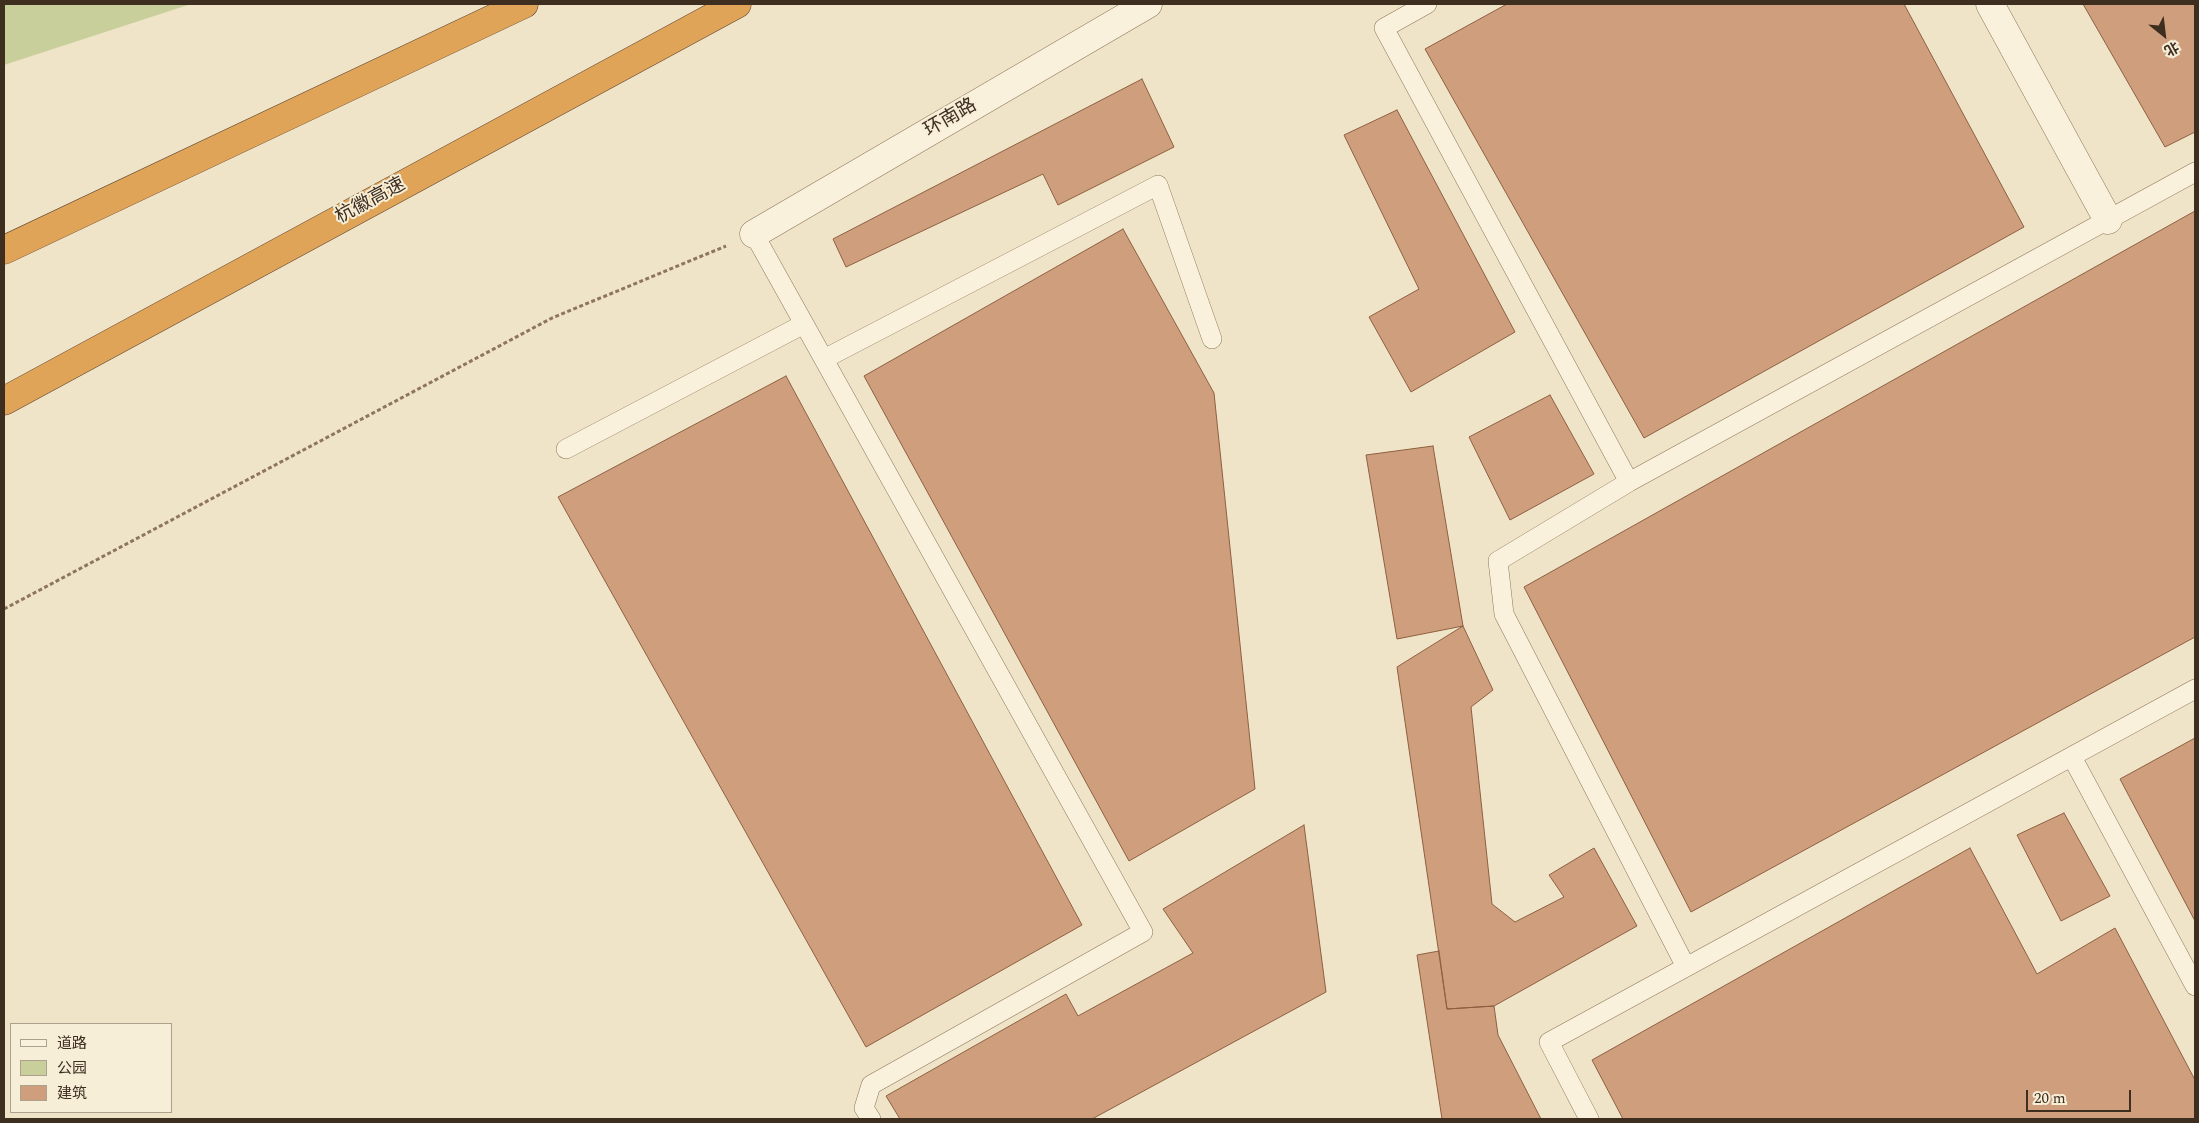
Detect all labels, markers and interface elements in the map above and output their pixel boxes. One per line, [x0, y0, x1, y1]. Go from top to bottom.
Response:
north arrow [2139, 10, 2189, 60]
text: 北 [2160, 36, 2183, 61]
street label: 环南路 [921, 95, 981, 143]
street label: 杭徽高速 [332, 174, 410, 230]
legend [10, 1023, 172, 1113]
text: 道路 [57, 1032, 87, 1055]
text: 公园 [57, 1057, 87, 1080]
scale bar [2029, 1080, 2134, 1112]
text: 建筑 [57, 1082, 87, 1105]
text: 20 m [2034, 1087, 2066, 1110]

